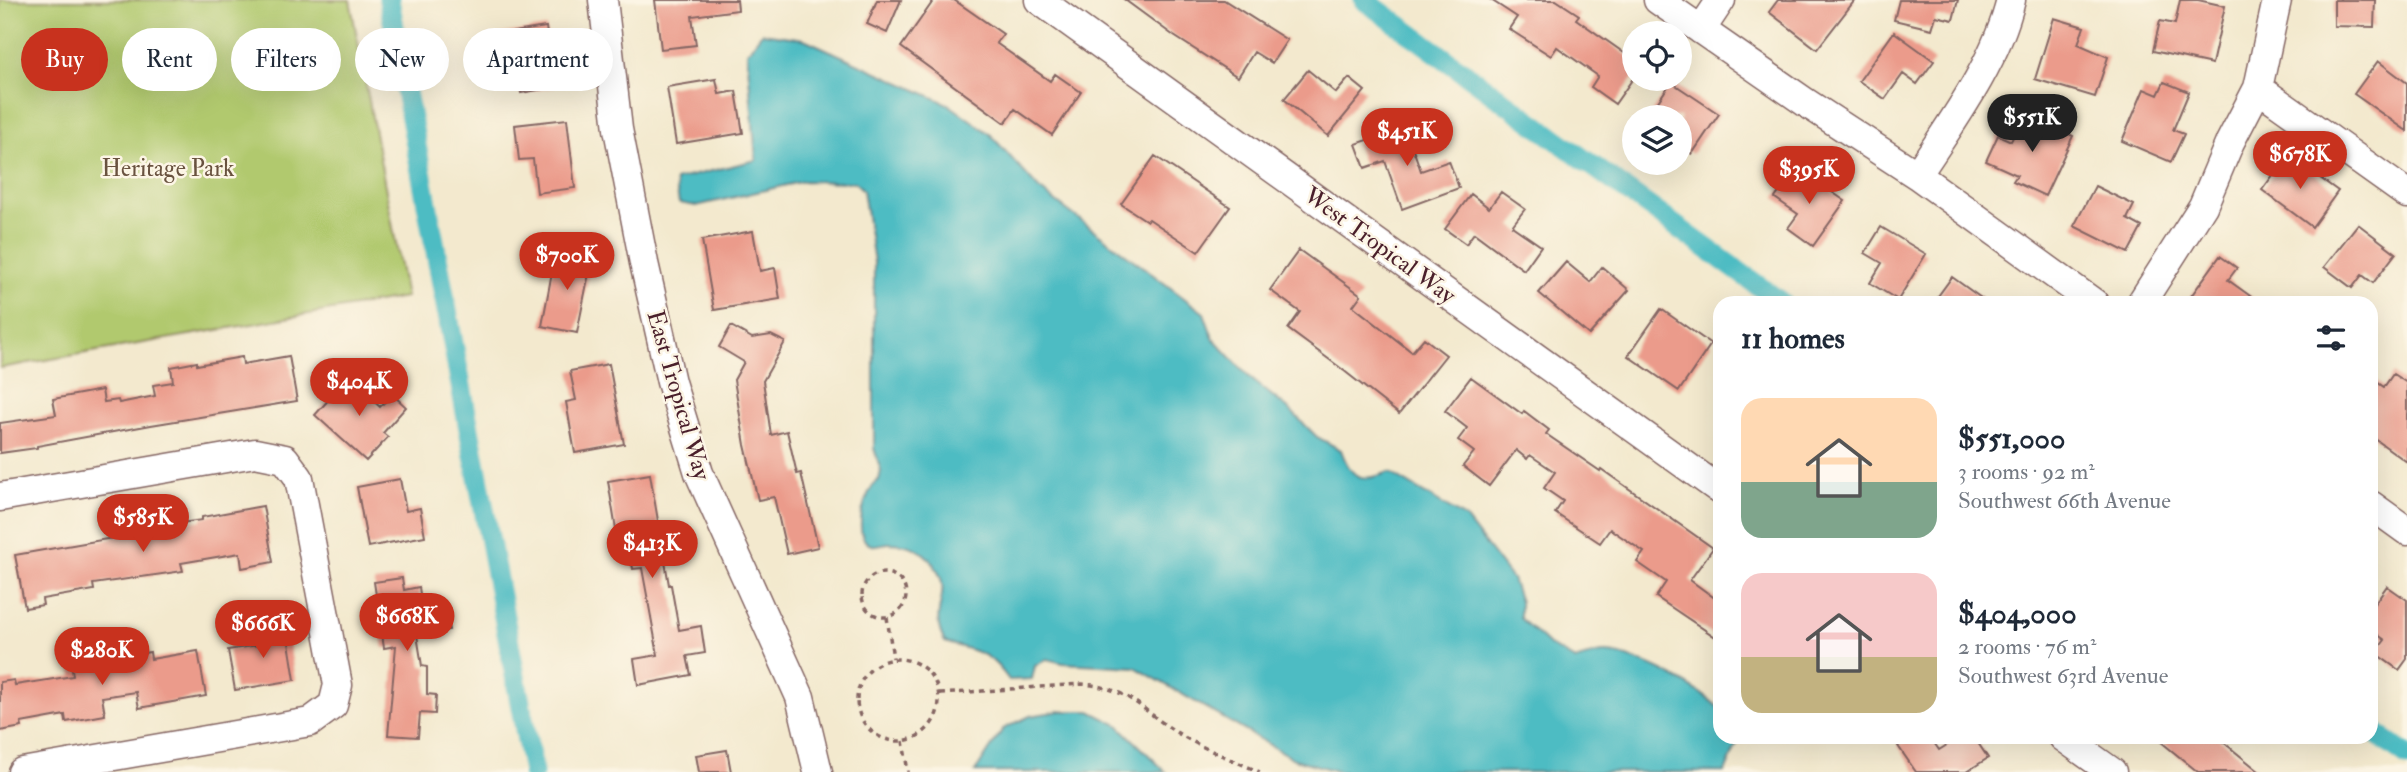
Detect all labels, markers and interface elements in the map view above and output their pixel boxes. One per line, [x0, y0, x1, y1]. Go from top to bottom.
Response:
map controls [1622, 21, 1692, 175]
button: locate [1622, 21, 1692, 91]
chip: Buy [21, 28, 108, 91]
chip: Rent [122, 28, 217, 91]
chip: Filters [231, 28, 341, 91]
chip: New [355, 28, 449, 91]
chip: Apartment [463, 28, 613, 91]
pin: $551K [1983, 94, 2081, 154]
text: $551K [2003, 102, 2061, 131]
button: layers [1622, 105, 1692, 175]
pin: $451K [1358, 108, 1456, 168]
text: $451K [1377, 116, 1437, 145]
pin: $678K [2251, 132, 2349, 191]
text: $678K [2269, 139, 2331, 168]
pin: $395K [1760, 146, 1858, 206]
park label: Heritage Park [102, 153, 235, 184]
text: $395K [1779, 154, 1839, 183]
street label: West Tropical Way [1297, 179, 1462, 311]
pin: $700K [518, 232, 616, 292]
text: $700K [535, 240, 599, 269]
street label: East Tropical Way [639, 307, 718, 484]
icon: filters [2312, 319, 2350, 357]
text: 11 homes [1741, 320, 1845, 357]
pin: $404K [310, 358, 408, 418]
text: $404K [326, 366, 392, 395]
text: $551,000 [1958, 420, 2065, 457]
icon: home [1797, 426, 1881, 510]
text: 3 rooms · 92 m² [1958, 457, 2095, 486]
text: Southwest 66th Avenue [1958, 486, 2171, 515]
pin: $585K [94, 494, 192, 554]
text: $585K [113, 502, 173, 531]
pin: $413K [603, 520, 701, 580]
text: $413K [623, 528, 681, 557]
pin: $668K [358, 594, 456, 653]
text: $404,000 [1958, 595, 2077, 632]
pin: $666K [214, 600, 312, 660]
text: $668K [375, 601, 439, 630]
icon: home [1797, 601, 1881, 685]
text: $666K [231, 608, 295, 637]
pin: $280K [53, 628, 151, 687]
text: 2 rooms · 76 m² [1958, 632, 2096, 661]
text: $280K [70, 635, 134, 664]
text: Southwest 63rd Avenue [1958, 661, 2168, 690]

